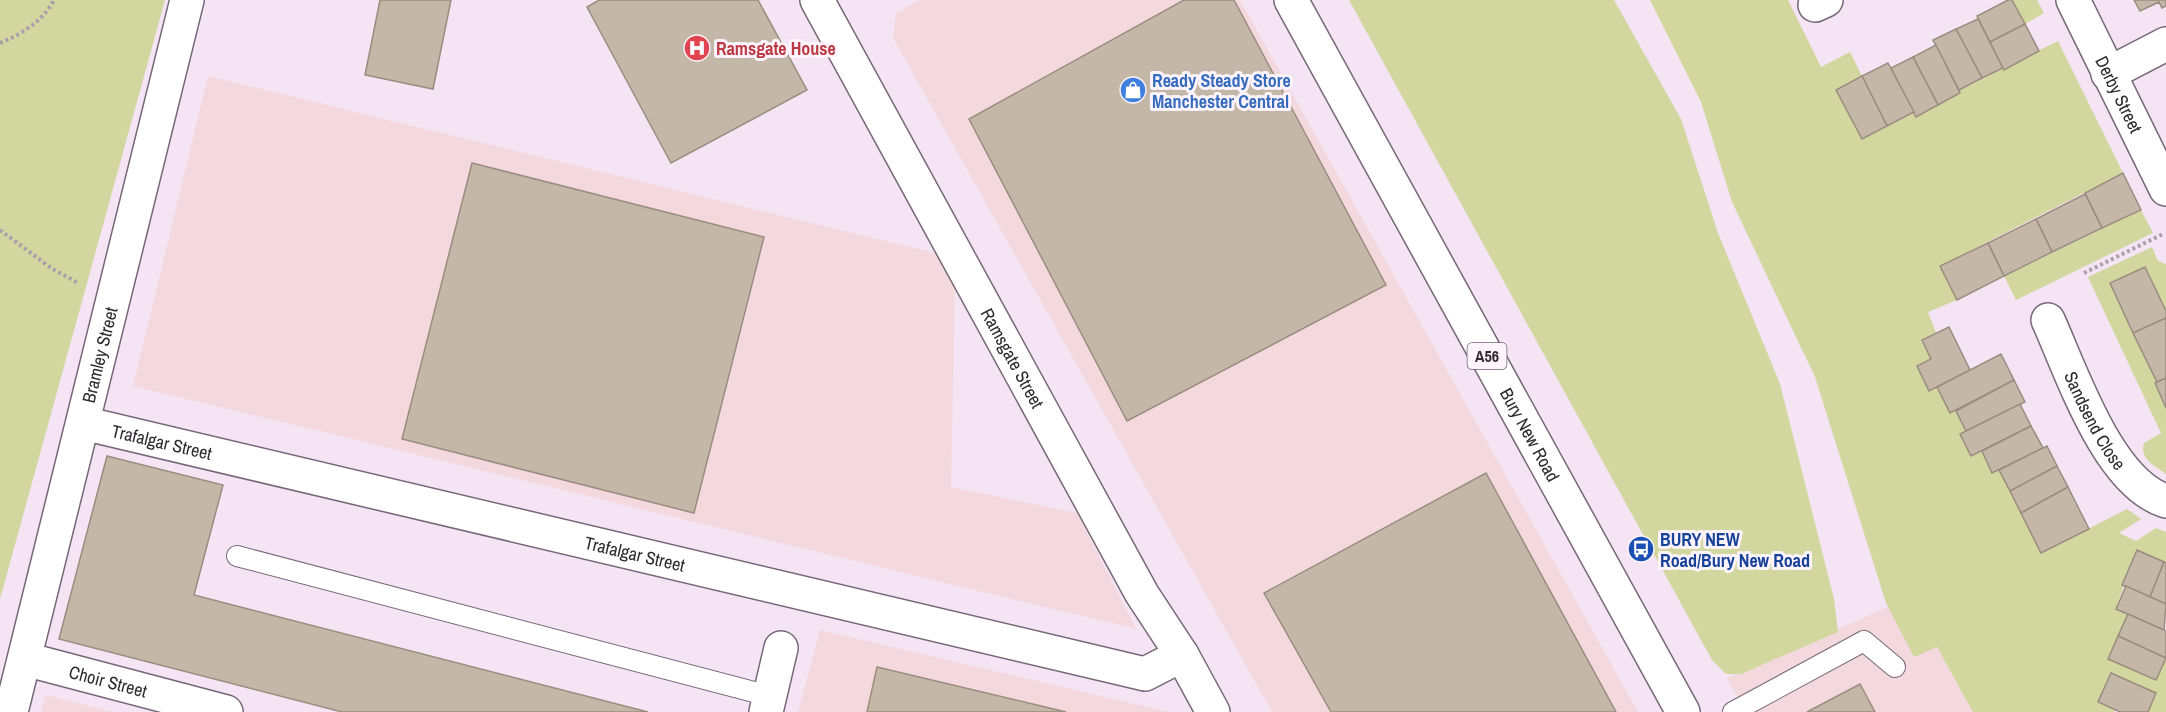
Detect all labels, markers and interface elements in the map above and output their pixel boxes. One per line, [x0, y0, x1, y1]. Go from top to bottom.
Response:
hospital icon: Ramsgate House [682, 33, 712, 63]
place label: Ramsgate House [716, 36, 836, 61]
street label: Derby Street [2090, 51, 2149, 137]
place label: Ready Steady Store Manchester Central [1152, 68, 1291, 114]
shop icon: Ready Steady Store Manchester Central [1118, 75, 1148, 105]
street label: Ramsgate Street [975, 303, 1050, 413]
street label: Bramley Street [75, 304, 123, 405]
road number: A56 [1468, 343, 1506, 369]
street label: Sandsend Close [2059, 367, 2132, 475]
street label: Bury New Road [1494, 383, 1566, 486]
street label: Trafalgar Street [109, 418, 214, 466]
place label: BURY NEW Road/Bury New Road [1660, 527, 1810, 573]
street label: Trafalgar Street [582, 530, 687, 577]
bus stop icon: BURY NEW Road/Bury New Road [1626, 534, 1656, 564]
street label: Choir Street [66, 659, 150, 703]

